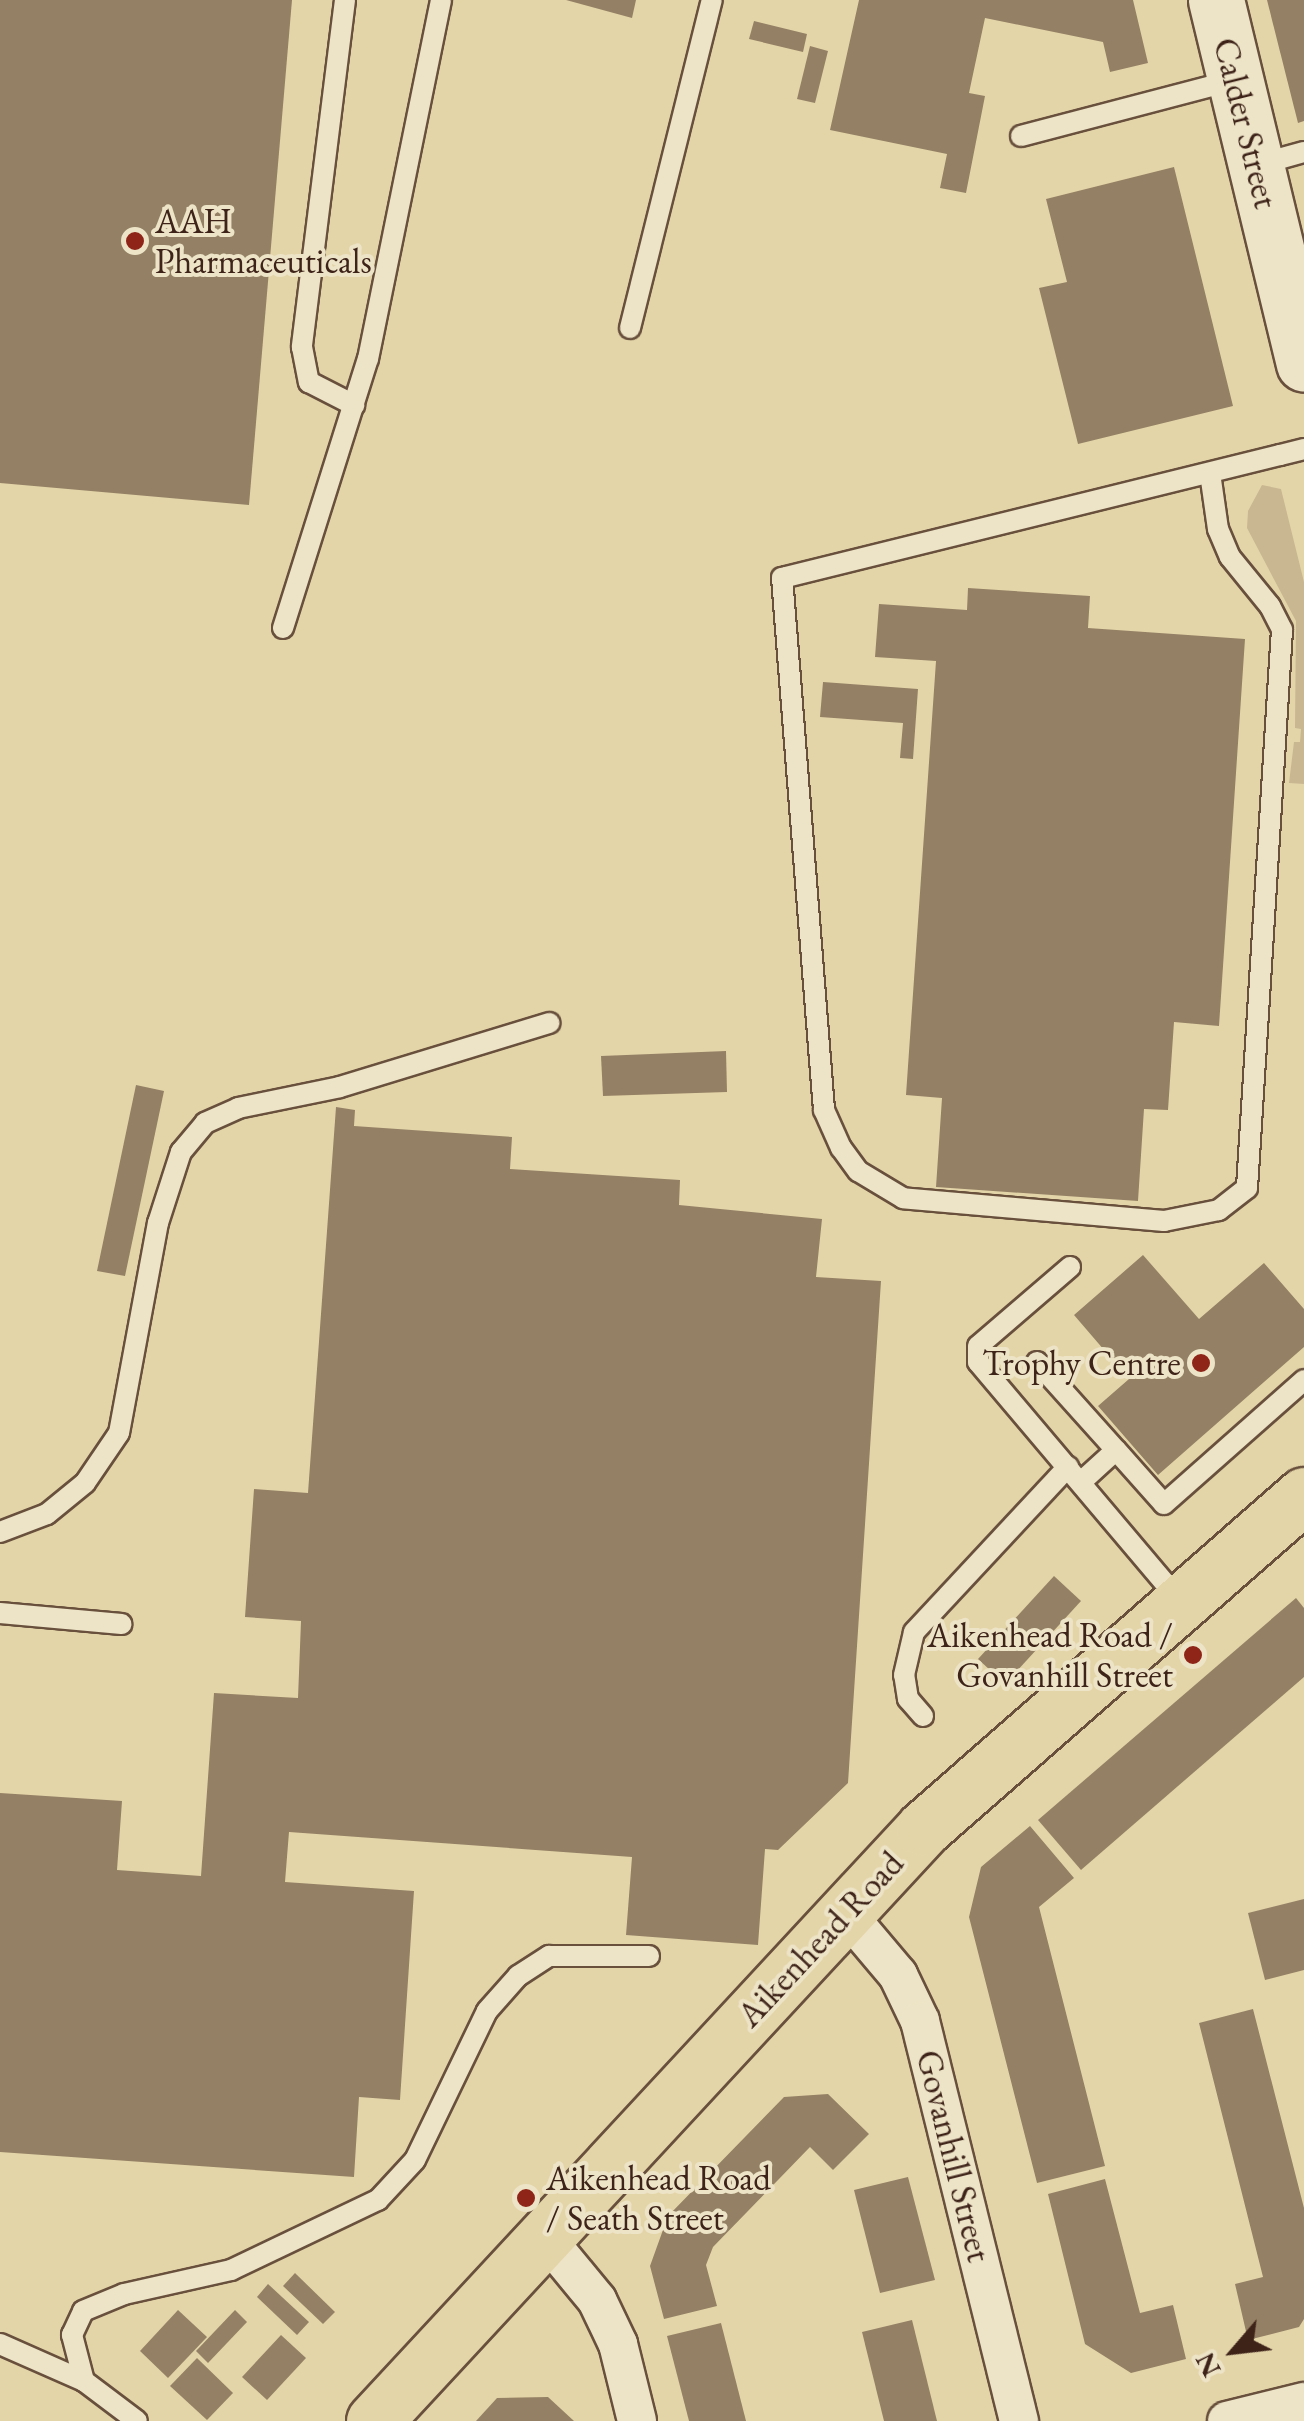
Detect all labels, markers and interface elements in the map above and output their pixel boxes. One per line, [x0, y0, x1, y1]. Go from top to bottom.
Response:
street label: Calder Street [1205, 33, 1287, 213]
place label: AAH Pharmaceuticals [155, 200, 372, 282]
marker: AAH Pharmaceuticals [124, 230, 146, 252]
place label: Trophy Centre [982, 1342, 1181, 1384]
marker: Trophy Centre [1190, 1352, 1212, 1374]
place label: Aikenhead Road / Govanhill Street [927, 1614, 1173, 1696]
marker: Aikenhead Road / Govanhill Street [1182, 1644, 1204, 1666]
street label: Aikenhead Road [728, 1842, 912, 2036]
street label: Govanhill Street [907, 2046, 1001, 2266]
place label: Aikenhead Road / Seath Street [546, 2157, 771, 2239]
marker: Aikenhead Road / Seath Street [515, 2187, 537, 2209]
north arrow [1184, 2301, 1284, 2401]
text: N [1186, 2347, 1229, 2384]

